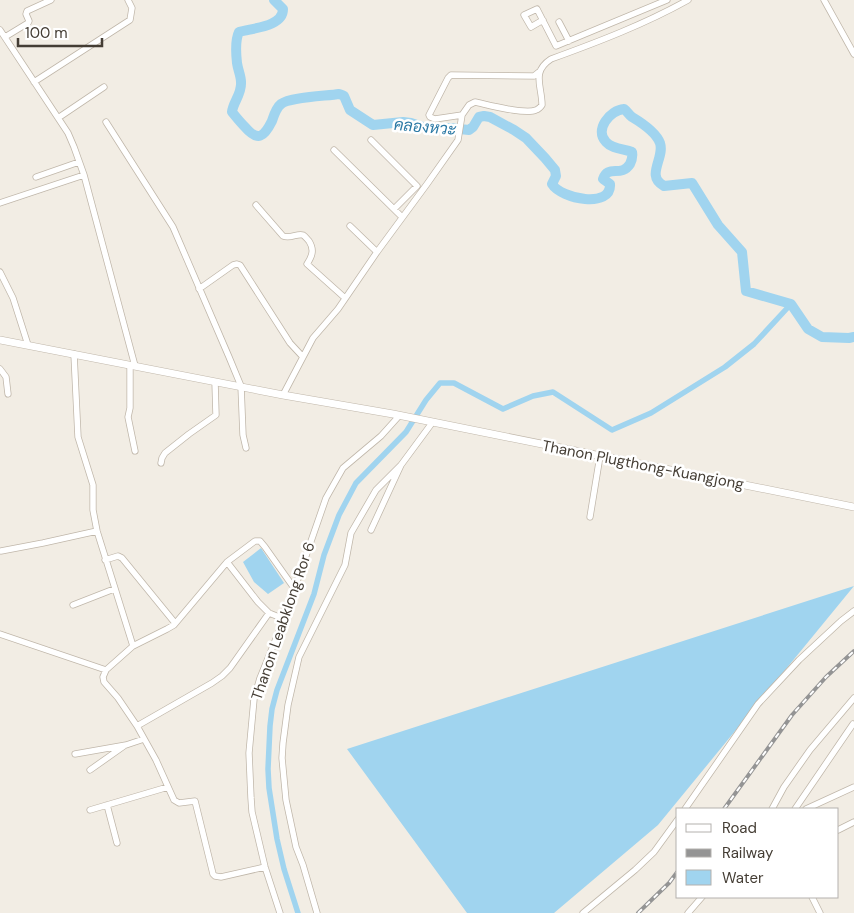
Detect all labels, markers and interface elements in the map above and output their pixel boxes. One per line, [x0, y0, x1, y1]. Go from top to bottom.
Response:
scale bar [18, 15, 101, 47]
text: 100 m [25, 23, 68, 43]
water label: คลองหวะ [393, 114, 457, 140]
street label: Thanon Plugthong-Kuangjong [541, 436, 745, 494]
street label: Thanon Leabklong Ror 6 [247, 539, 319, 703]
legend [676, 808, 839, 898]
text: Road [722, 818, 757, 838]
text: Railway [722, 843, 774, 863]
text: Water [722, 868, 764, 888]

